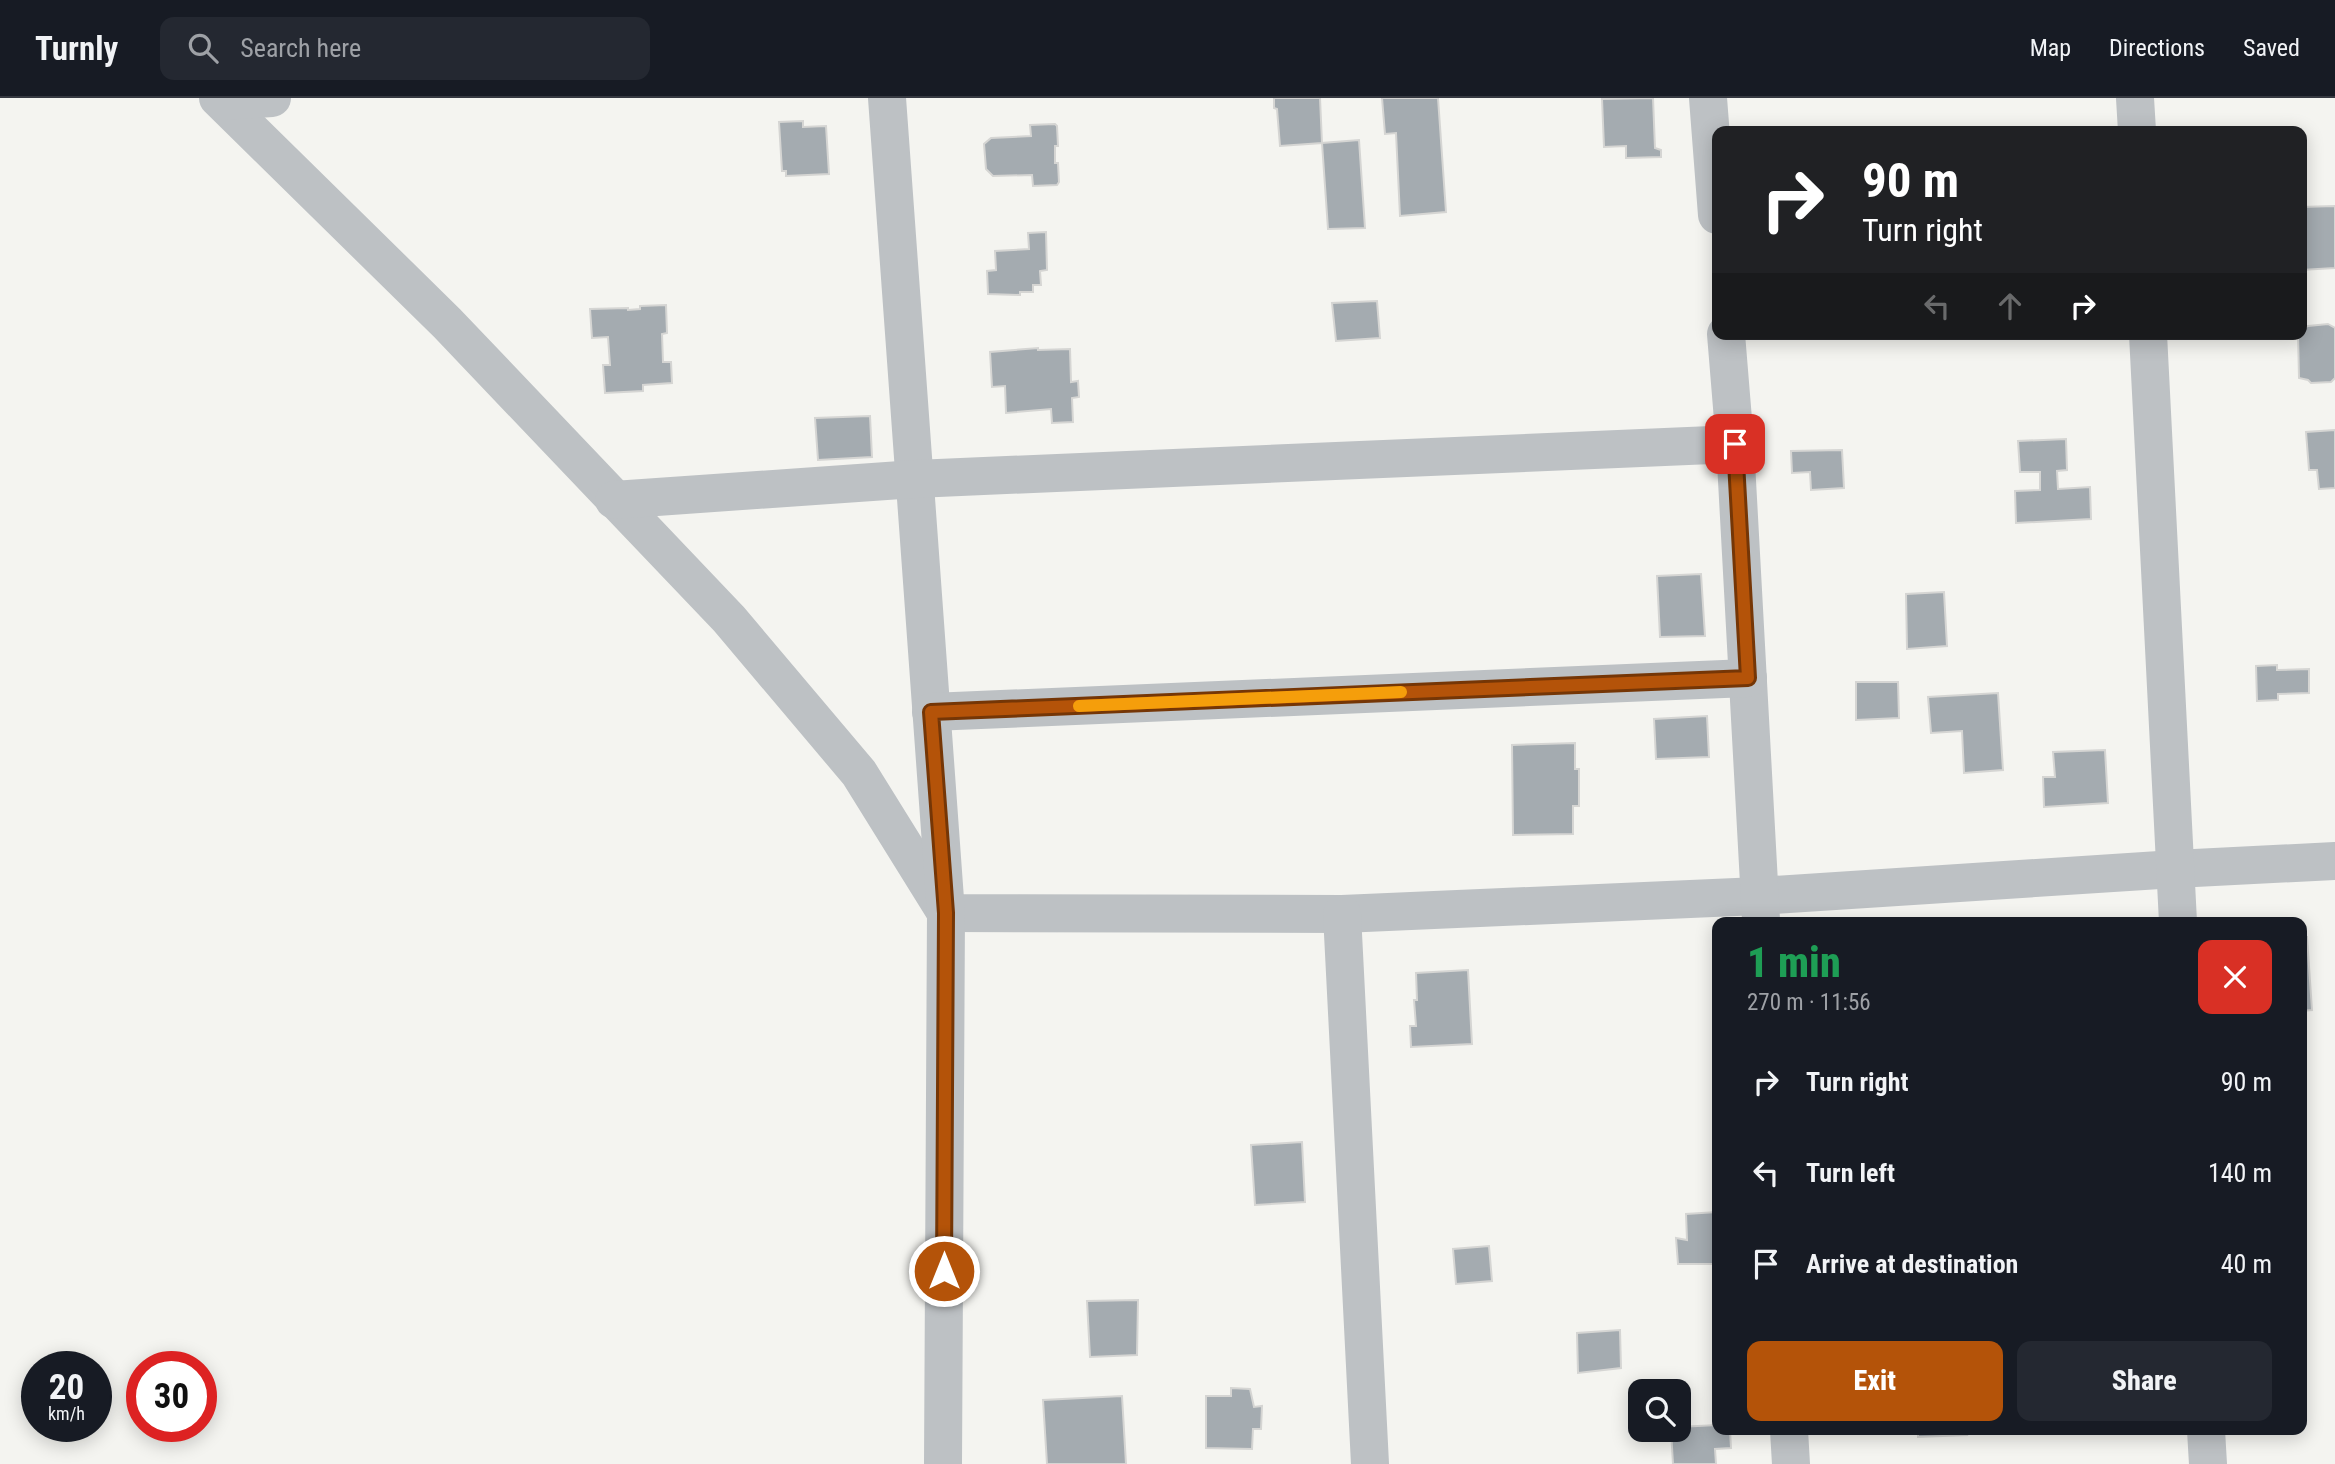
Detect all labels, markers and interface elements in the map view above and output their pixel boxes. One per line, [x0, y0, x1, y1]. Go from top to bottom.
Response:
search box [160, 17, 650, 80]
text: Turnly [35, 29, 118, 68]
icon: search [184, 29, 222, 67]
text: Search here [240, 33, 361, 63]
text: Map [2030, 34, 2071, 62]
text: Directions [2109, 34, 2205, 62]
text: Saved [2243, 34, 2300, 62]
text: 90 m [1862, 152, 1959, 209]
icon: right [1747, 154, 1838, 245]
text: Turn right [1862, 211, 1983, 249]
icon: left [1918, 287, 1956, 325]
icon: ahead [1991, 287, 2029, 325]
icon: right [2064, 287, 2102, 325]
pin [1705, 414, 1765, 474]
icon: arrive [1716, 425, 1754, 463]
text: 1 min [1747, 938, 1841, 987]
button: close [2198, 940, 2272, 1014]
text: 270 m · 11:56 [1747, 989, 1871, 1016]
icon: right [1747, 1063, 1785, 1101]
text: Turn right [1806, 1067, 1908, 1097]
text: 90 m [2221, 1067, 2272, 1097]
icon: left [1747, 1154, 1785, 1192]
text: Turn left [1806, 1158, 1895, 1188]
text: 140 m [2208, 1158, 2272, 1188]
position arrow [907, 1234, 981, 1308]
icon: arrive [1747, 1245, 1785, 1283]
text: Arrive at destination [1806, 1249, 2018, 1279]
text: 40 m [2221, 1249, 2272, 1279]
button: Exit [1747, 1341, 2003, 1421]
button: Share [2017, 1341, 2272, 1421]
speed limit sign: 30 [126, 1351, 217, 1442]
text: 20 [49, 1367, 84, 1408]
map controls [1628, 1379, 1691, 1442]
button: search [1628, 1379, 1691, 1442]
text: km/h [48, 1403, 85, 1424]

